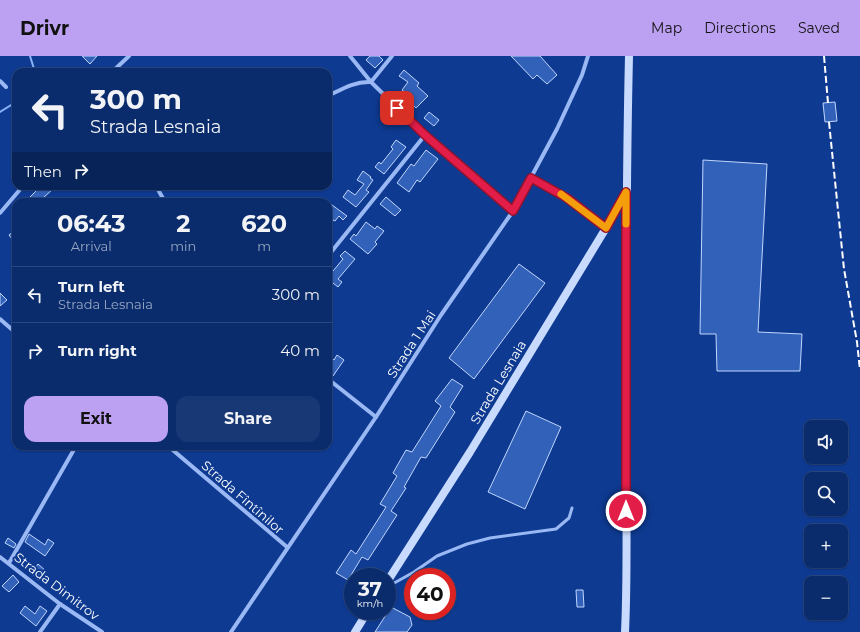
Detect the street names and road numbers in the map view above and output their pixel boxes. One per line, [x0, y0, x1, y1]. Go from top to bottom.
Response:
street label: Strada 1 Mai [383, 307, 439, 381]
street label: Strada Lesnaia [467, 337, 529, 427]
street label: Strada Fîntînilor [198, 457, 288, 537]
street label: Strada Dimitrov [11, 549, 103, 624]

